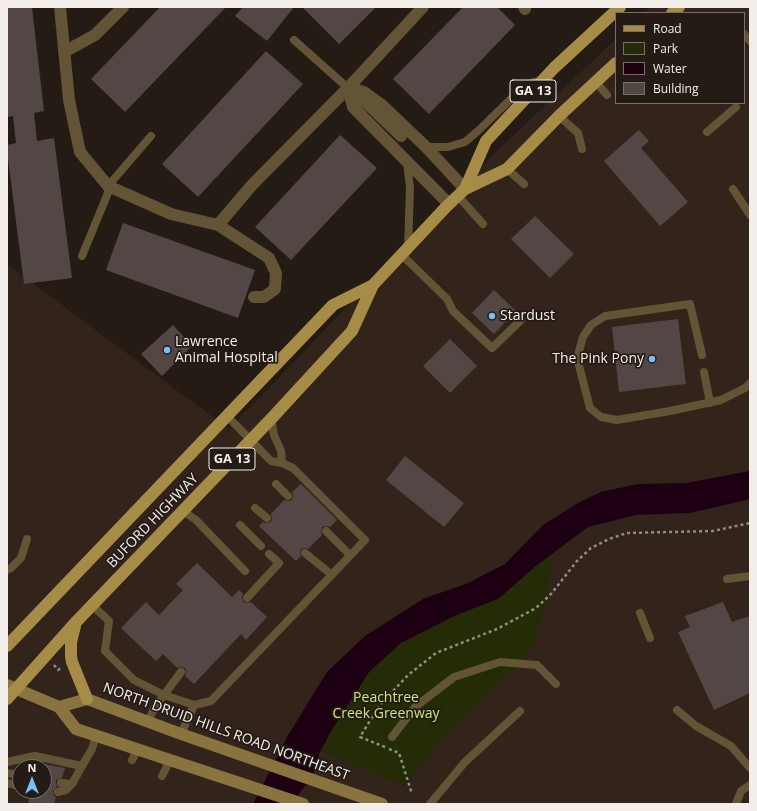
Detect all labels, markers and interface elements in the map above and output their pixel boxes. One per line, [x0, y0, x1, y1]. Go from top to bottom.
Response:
legend [615, 12, 745, 104]
text: Road [653, 20, 682, 37]
text: Park [653, 40, 678, 57]
text: Water [653, 60, 687, 77]
road number: GA 13 [510, 80, 556, 102]
text: Building [653, 80, 698, 97]
place label: Stardust [500, 308, 555, 324]
marker: Stardust [487, 311, 497, 321]
place label: Lawrence Animal Hospital [175, 334, 278, 366]
marker: Lawrence Animal Hospital [162, 345, 172, 355]
place label: The Pink Pony [552, 351, 644, 367]
marker: The Pink Pony [647, 354, 657, 364]
road number: GA 13 [209, 448, 255, 470]
street label: BUFORD HIGHWAY [104, 471, 202, 571]
street label: NORTH DRUID HILLS ROAD NORTHEAST [101, 679, 351, 785]
park label: Peachtree Creek Greenway [332, 690, 440, 722]
north arrow [12, 759, 52, 799]
text: N [28, 760, 36, 775]

